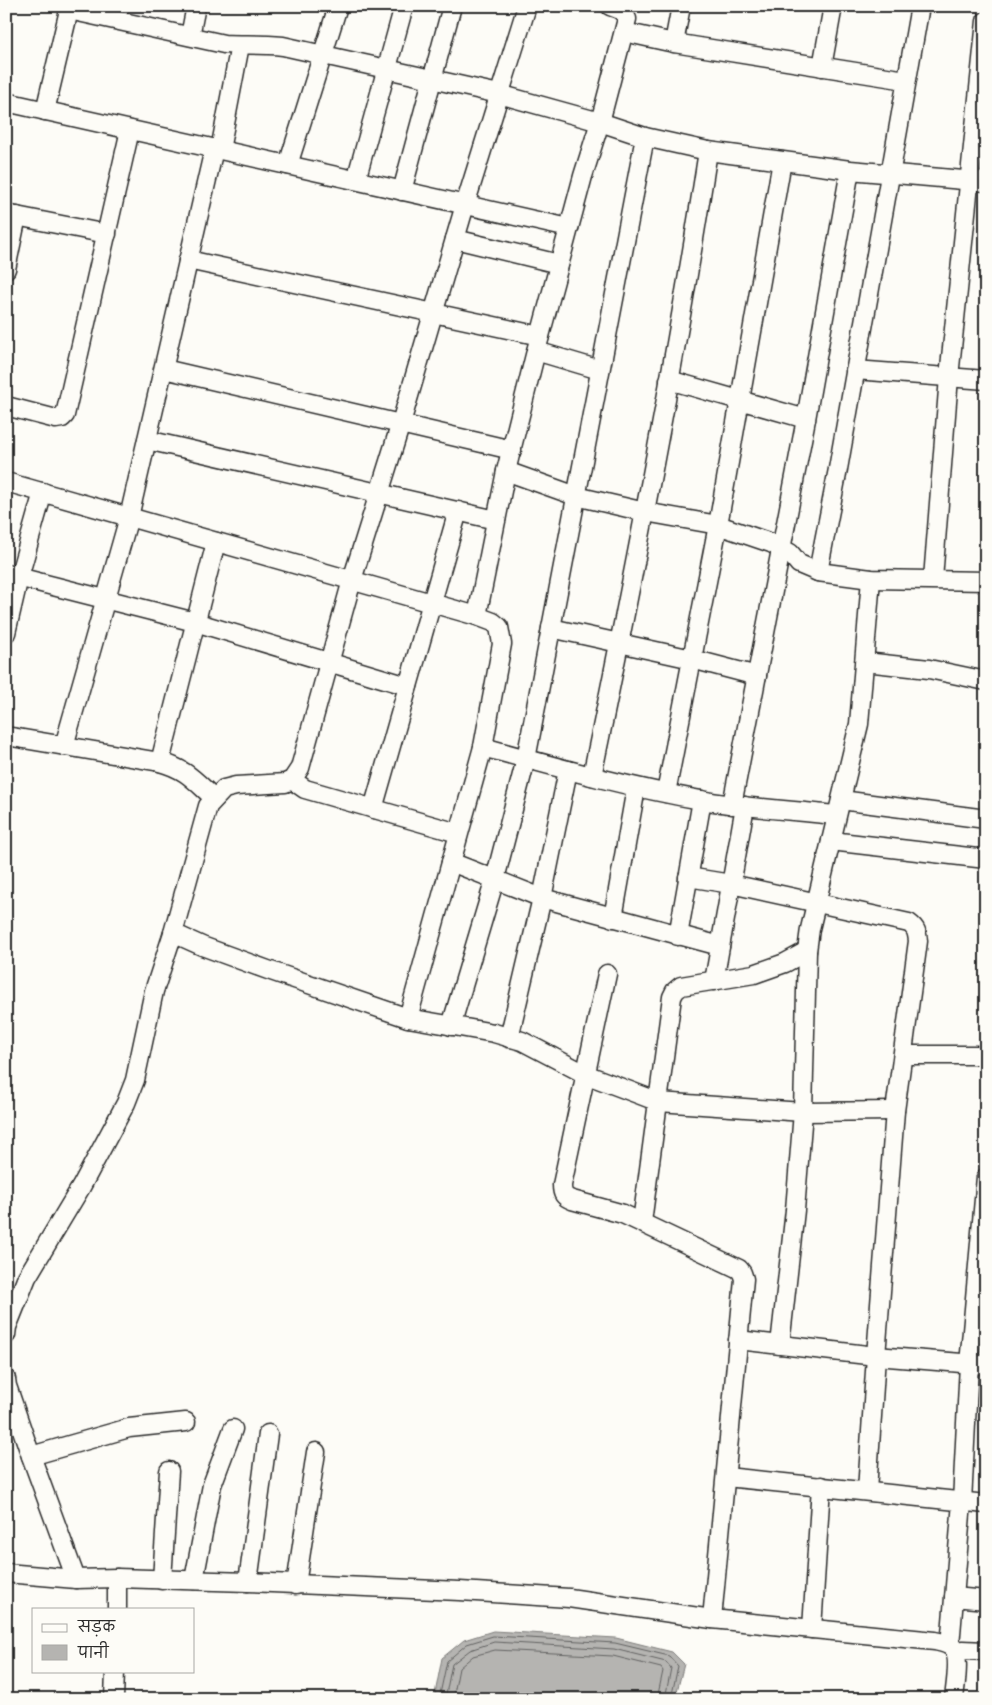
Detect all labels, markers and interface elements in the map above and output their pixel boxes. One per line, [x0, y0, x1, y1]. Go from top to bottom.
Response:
legend [32, 1608, 195, 1672]
text: सड़क [77, 1618, 116, 1638]
text: पानी [77, 1641, 110, 1664]

